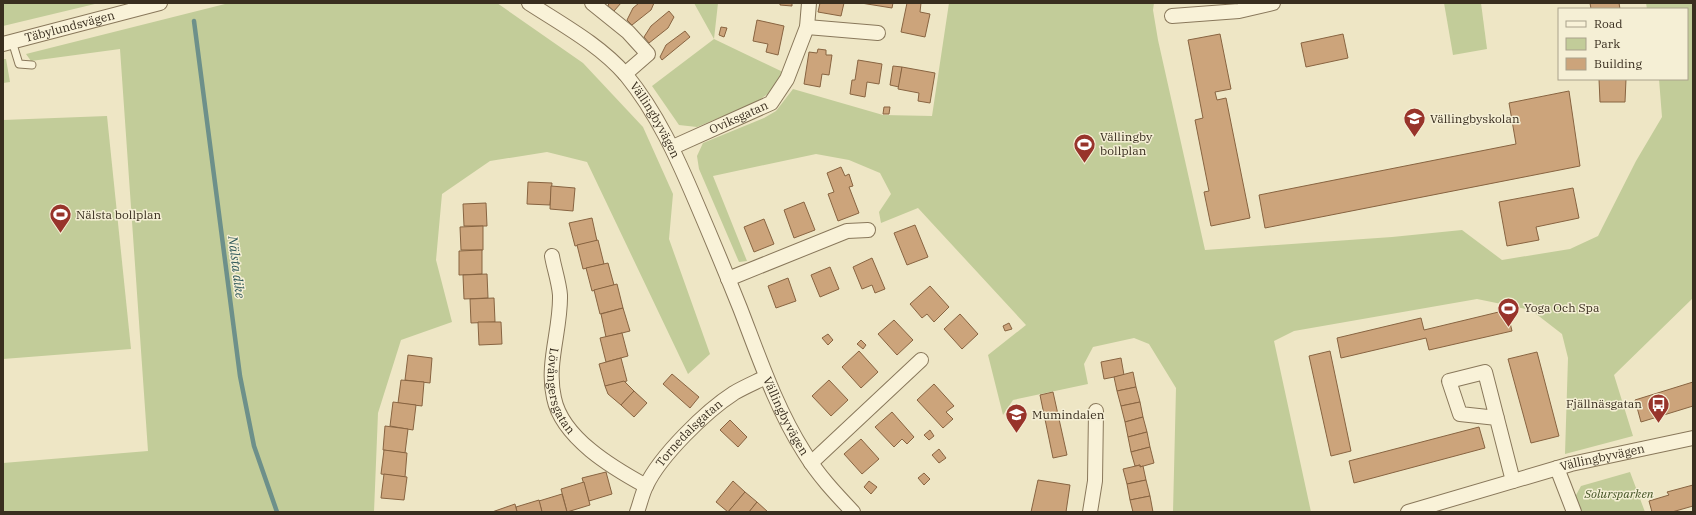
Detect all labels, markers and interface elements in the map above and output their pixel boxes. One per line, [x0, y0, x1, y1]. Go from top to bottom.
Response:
street label: Täbylundsvägen [23, 7, 117, 45]
legend [1558, 8, 1688, 80]
text: Road [1594, 16, 1623, 31]
text: Park [1594, 36, 1620, 51]
text: Building [1594, 56, 1642, 71]
street label: Vällingbyvägen [627, 79, 684, 161]
street label: Oviksgatan [707, 97, 771, 137]
school or university icon: Vällingbyskolan [1402, 106, 1428, 139]
place label: Vällingbyskolan [1430, 111, 1520, 126]
place label: Vällingby bollplan [1100, 129, 1153, 158]
sports icon: Vällingby bollplan [1071, 131, 1097, 164]
sports icon: Nälsta bollplan [48, 202, 74, 235]
place label: Nälsta bollplan [76, 207, 162, 222]
water label: Nälsta dike [224, 234, 249, 299]
sports icon: Yoga Och Spa [1495, 295, 1521, 328]
place label: Yoga Och Spa [1524, 300, 1600, 315]
street label: Lövångersgatan [545, 347, 579, 437]
street label: Vällingbyvägen [760, 374, 812, 458]
bus stop icon: Fjällnäsgatan [1645, 391, 1671, 424]
street label: Tornedalsgatan [652, 396, 725, 470]
place label: Fjällnäsgatan [1566, 396, 1642, 411]
school or university icon: Mumindalen [1003, 402, 1029, 435]
place label: Mumindalen [1032, 407, 1105, 422]
street label: Vällingbyvägen [1558, 440, 1646, 474]
park label: Solursparken [1583, 486, 1654, 501]

